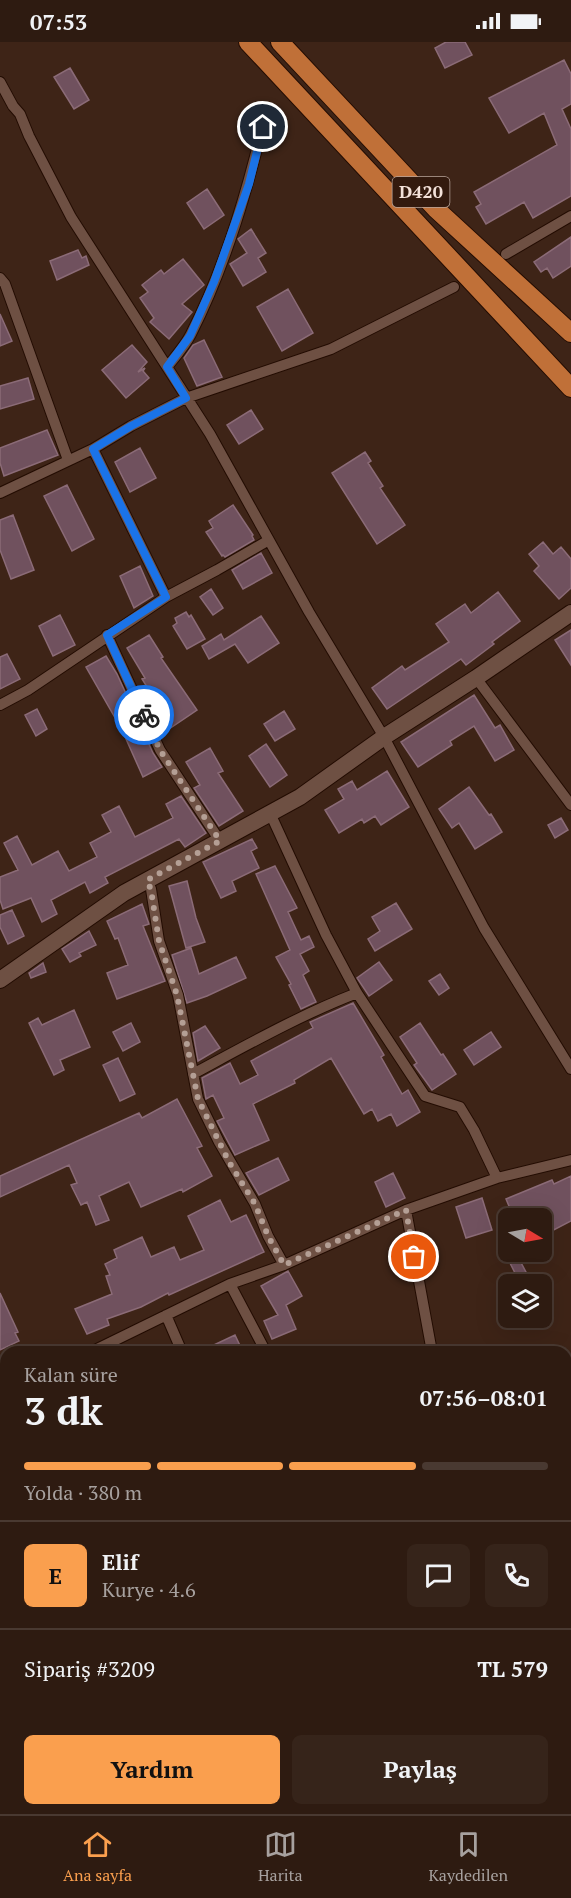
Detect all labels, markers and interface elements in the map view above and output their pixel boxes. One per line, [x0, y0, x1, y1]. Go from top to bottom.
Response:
text: 07:53 [30, 7, 87, 36]
pin [237, 101, 288, 152]
icon: home [246, 110, 279, 143]
road number: D420 [392, 177, 450, 207]
courier [114, 685, 174, 745]
icon: bike [128, 699, 161, 732]
north arrow [498, 1208, 552, 1262]
map controls [498, 1208, 552, 1328]
pin [388, 1231, 439, 1282]
icon: bag [397, 1240, 430, 1273]
button: layers [498, 1274, 552, 1328]
text: Kalan süre [24, 1361, 118, 1388]
text: 07:56–08:01 [420, 1383, 548, 1412]
text: 3 dk [24, 1384, 103, 1436]
text: Yolda · 380 m [24, 1479, 142, 1506]
button: chat [407, 1544, 470, 1607]
button: phone [485, 1544, 548, 1607]
text: Elif [102, 1547, 138, 1576]
text: E [49, 1561, 62, 1590]
text: Kurye · 4.6 [102, 1576, 196, 1603]
text: Sipariş #3209 [24, 1654, 155, 1683]
text: TL 579 [477, 1654, 548, 1683]
button: Yardım [24, 1735, 280, 1804]
button: Paylaş [292, 1735, 548, 1804]
tab: Ana sayfa [63, 1828, 132, 1886]
tab: Harita [258, 1828, 303, 1886]
tab: Kaydedilen [429, 1828, 508, 1886]

